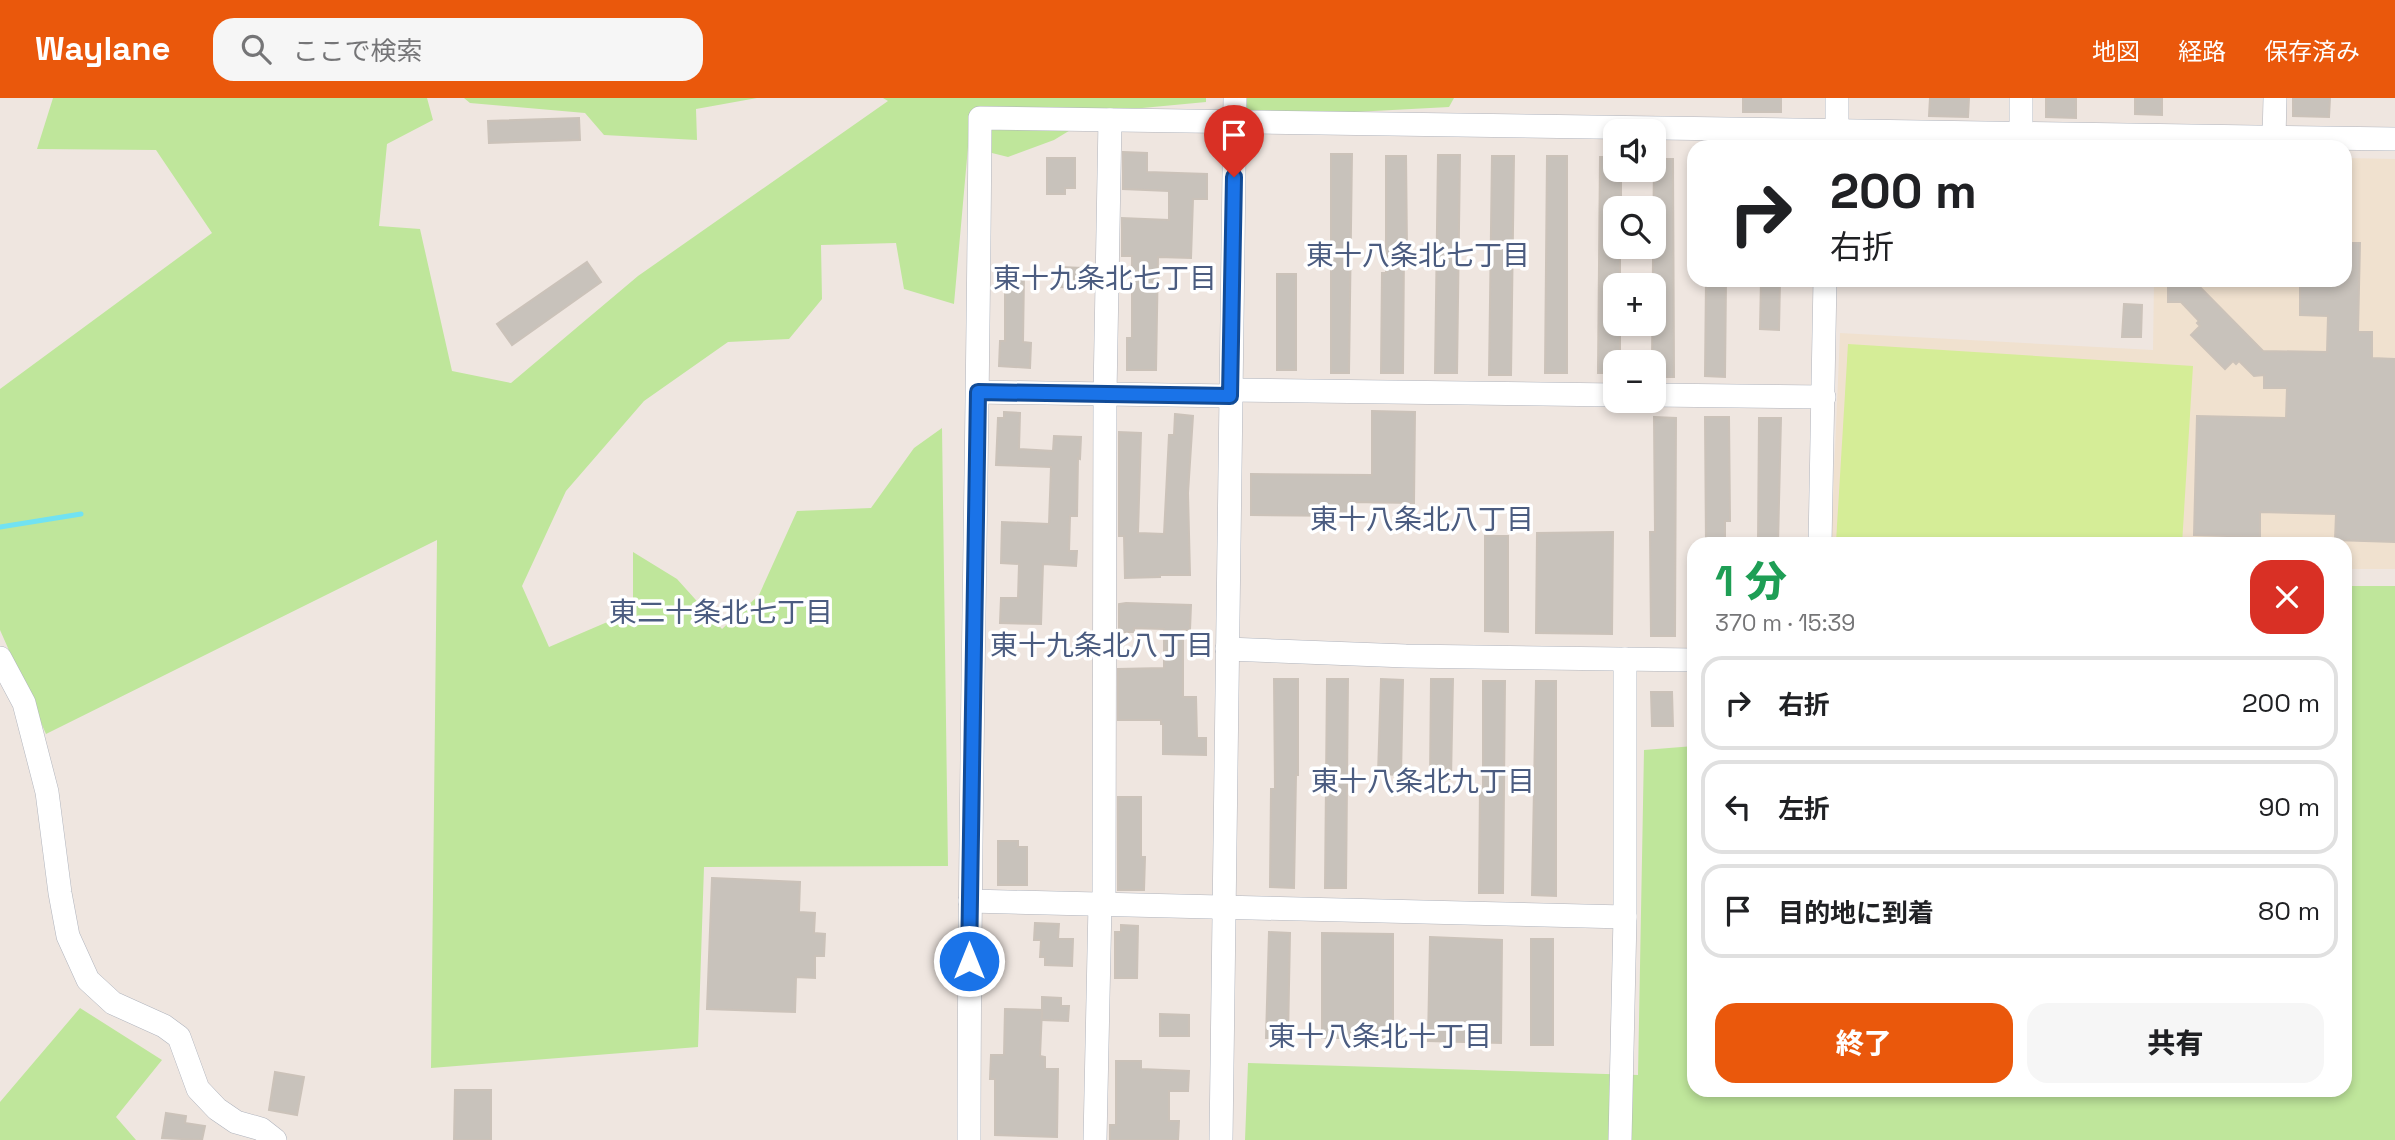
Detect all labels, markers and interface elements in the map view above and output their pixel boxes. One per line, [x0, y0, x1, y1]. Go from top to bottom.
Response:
search box [213, 18, 703, 81]
text: Waylane [35, 28, 171, 70]
icon: search [237, 30, 275, 68]
text: ここで検索 [293, 34, 423, 68]
text: 地図 [2092, 36, 2140, 67]
text: 経路 [2178, 36, 2226, 67]
text: 保存済み [2264, 36, 2360, 67]
pin [1204, 105, 1264, 177]
icon: arrive [1215, 116, 1253, 154]
map controls [1603, 119, 1666, 413]
button: sound [1603, 119, 1666, 182]
text: 200 m [1830, 160, 1977, 222]
icon: right [1715, 168, 1806, 259]
button: search [1603, 196, 1666, 259]
text: 右折 [1830, 227, 1894, 267]
district label: 東十八条北七丁目 [1306, 237, 1530, 273]
district label: 東十九条北七丁目 [993, 260, 1217, 296]
button: + [1603, 273, 1666, 336]
button: − [1603, 350, 1666, 413]
district label: 東十八条北八丁目 [1310, 501, 1534, 537]
text: 1 分 [1715, 555, 1787, 608]
button: close [2250, 560, 2324, 634]
district label: 東二十条北七丁目 [609, 594, 833, 630]
text: 370 m · 15:39 [1715, 608, 1855, 638]
district label: 東十九条北八丁目 [990, 627, 1214, 663]
icon: right [1719, 684, 1757, 722]
text: 200 m [2242, 686, 2320, 720]
text: 右折 [1778, 688, 1830, 722]
district label: 東十八条北九丁目 [1311, 763, 1535, 799]
icon: left [1719, 788, 1757, 826]
text: 90 m [2258, 790, 2320, 824]
text: 左折 [1778, 792, 1830, 826]
icon: arrive [1719, 892, 1757, 930]
text: 80 m [2258, 894, 2320, 928]
text: 目的地に到着 [1778, 896, 1934, 930]
position arrow [932, 924, 1006, 998]
button: 終了 [1715, 1003, 2013, 1083]
button: 共有 [2027, 1003, 2324, 1083]
district label: 東十八条北十丁目 [1268, 1018, 1492, 1054]

